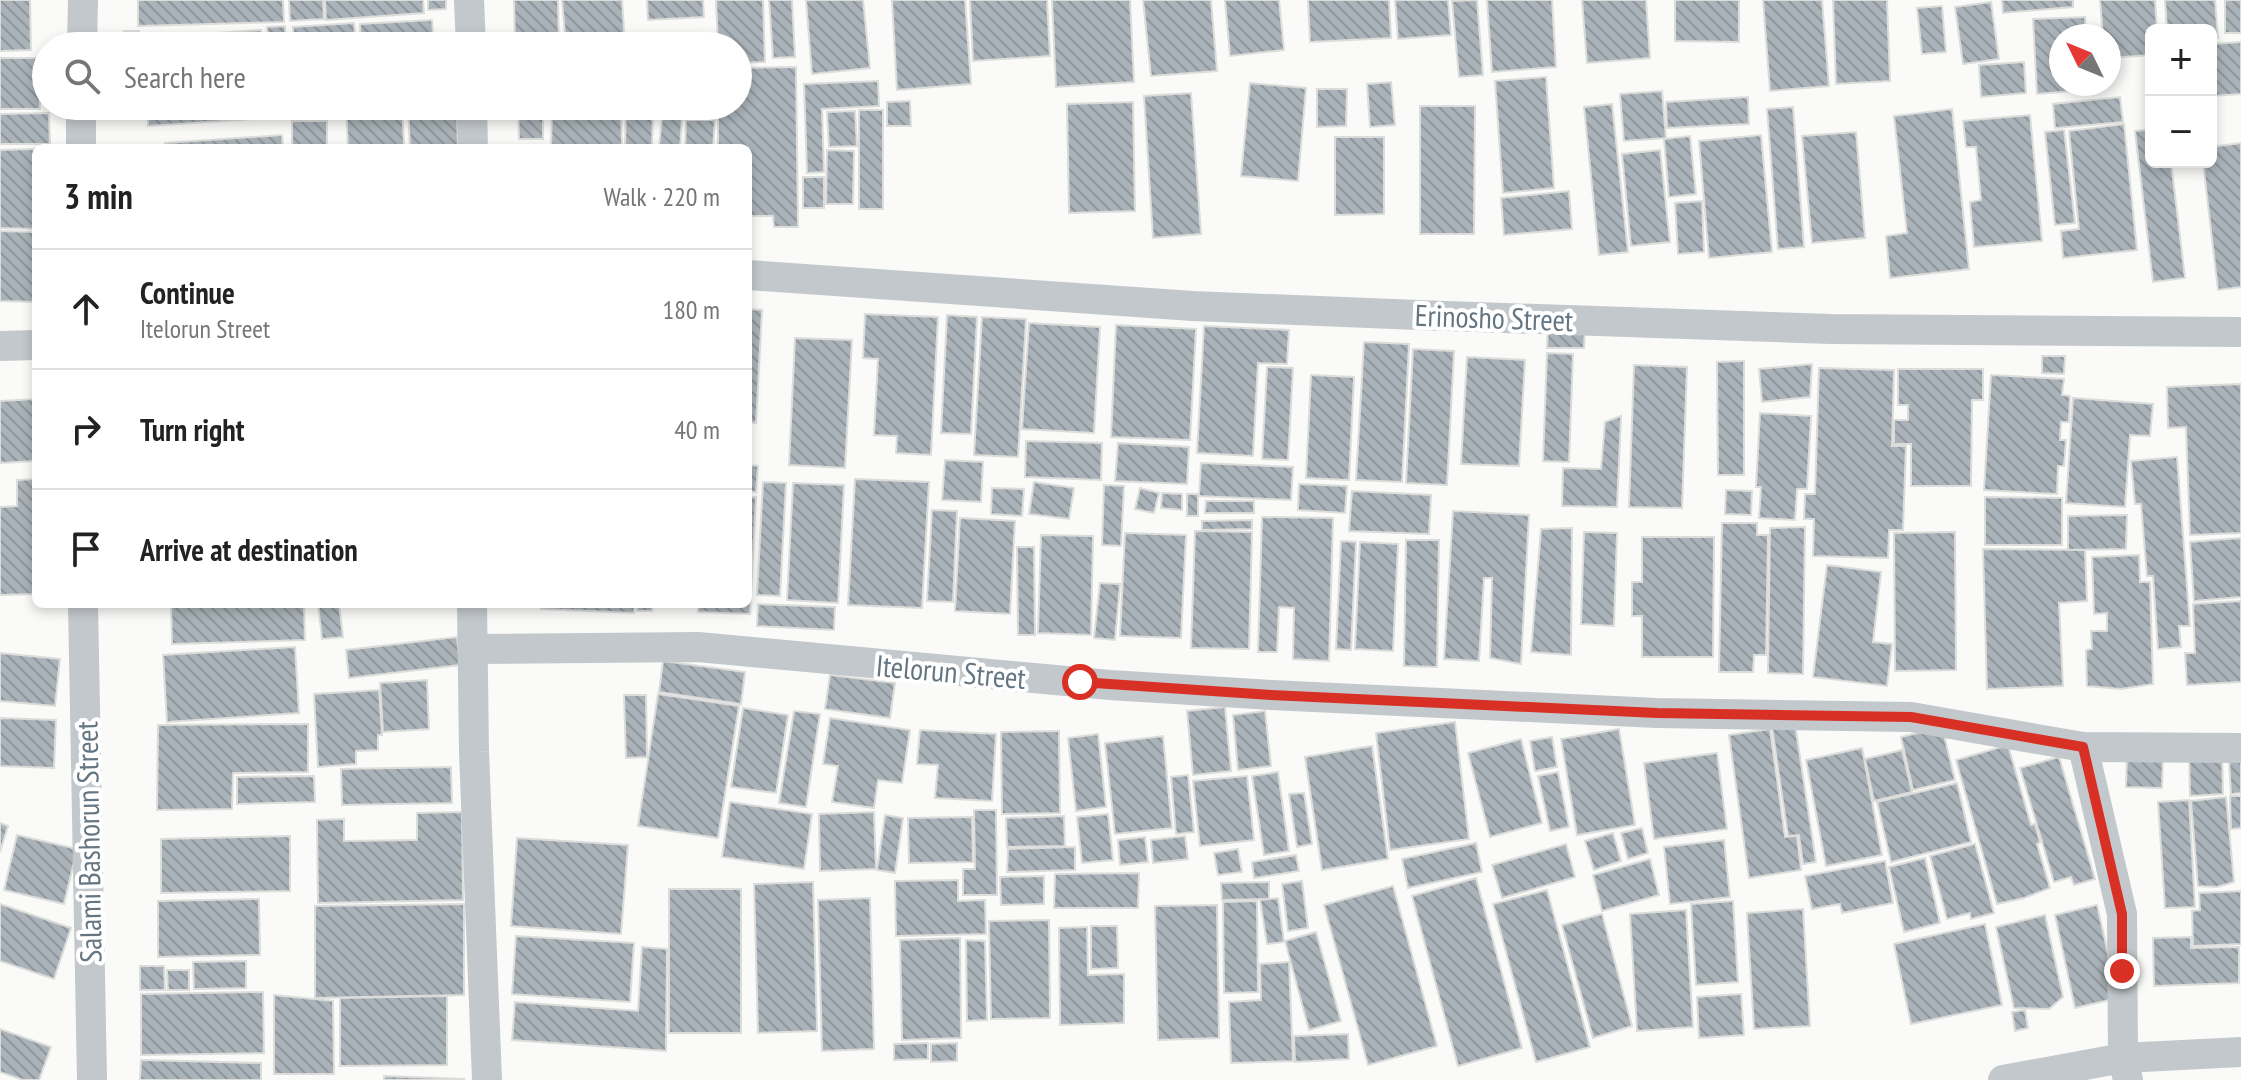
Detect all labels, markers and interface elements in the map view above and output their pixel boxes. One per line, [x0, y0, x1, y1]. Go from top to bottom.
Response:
north arrow [2049, 24, 2121, 96]
map controls [2145, 24, 2217, 168]
button: + [2145, 24, 2217, 96]
search box [32, 32, 752, 120]
icon: search [60, 54, 104, 98]
text: Search here [124, 57, 246, 96]
button: − [2145, 96, 2217, 168]
text: 3 min [64, 174, 133, 218]
text: Walk · 220 m [603, 180, 720, 213]
text: Continue [140, 273, 235, 312]
icon: ahead [64, 287, 108, 331]
text: 180 m [662, 293, 720, 326]
street label: Erinosho Street [1414, 295, 1575, 339]
text: Itelorun Street [140, 312, 270, 345]
icon: right [64, 407, 108, 451]
text: Turn right [140, 410, 244, 449]
text: 40 m [674, 413, 720, 446]
icon: arrive [64, 527, 108, 571]
text: Arrive at destination [140, 530, 358, 569]
street label: Itelorun Street [874, 645, 1028, 697]
route start [1062, 664, 1098, 700]
street label: Salami Bashorun Street [66, 720, 110, 963]
route end [2104, 953, 2140, 989]

